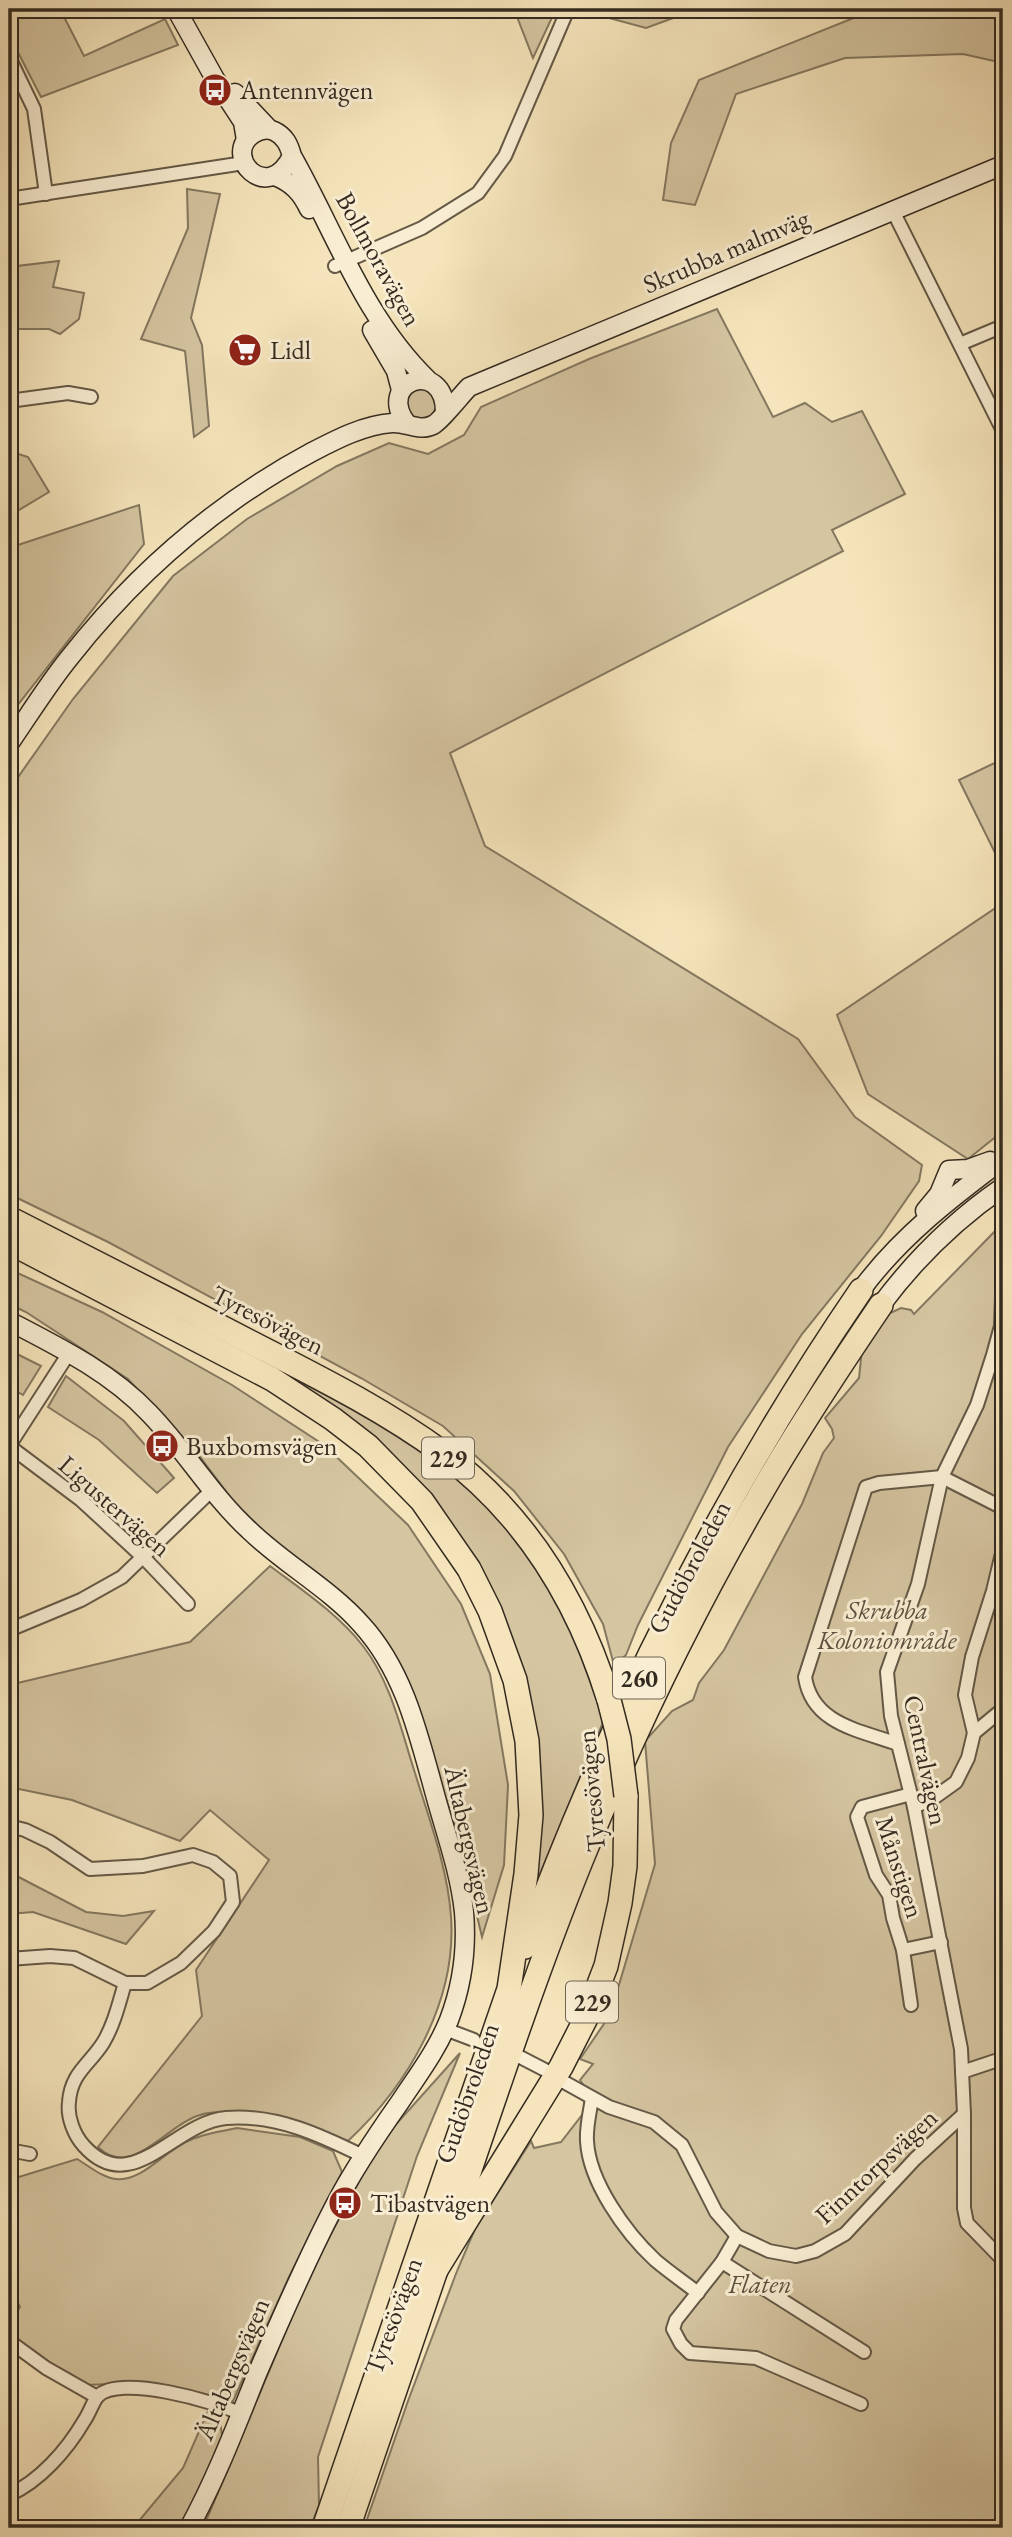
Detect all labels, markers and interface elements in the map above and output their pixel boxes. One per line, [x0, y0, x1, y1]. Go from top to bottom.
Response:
bus stop icon: Antennvägen [196, 71, 234, 109]
place label: Antennvägen [239, 73, 374, 107]
street label: Bollmoravägen [328, 186, 430, 332]
street label: Skrubba malmväg [638, 200, 815, 301]
supermarket icon: Lidl [226, 331, 264, 369]
place label: Lidl [270, 333, 311, 367]
street label: Tyresövägen [206, 1277, 331, 1363]
bus stop icon: Buxbomsvägen [143, 1427, 181, 1465]
place label: Buxbomsvägen [186, 1429, 338, 1463]
road number: 229 [422, 1438, 474, 1478]
street label: Ligustervägen [52, 1448, 179, 1564]
street label: Gudöbroleden [640, 1494, 738, 1640]
park label: Skrubba Koloniområde [816, 1593, 958, 1657]
road number: 260 [613, 1658, 665, 1698]
street label: Centralvägen [896, 1692, 956, 1829]
street label: Tyresövägen [569, 1728, 613, 1853]
street label: Ältabergsvägen [436, 1762, 504, 1918]
street label: Månstigen [868, 1812, 932, 1922]
road number: 229 [566, 1982, 618, 2022]
street label: Gudöbroleden [427, 2018, 507, 2168]
street label: Finntorpsvägen [808, 2100, 945, 2231]
bus stop icon: Tibastvägen [326, 2184, 364, 2222]
place label: Tibastvägen [370, 2186, 490, 2220]
street label: Tyresövägen [356, 2252, 430, 2379]
park label: Flaten [727, 2267, 792, 2301]
street label: Ältabergsvägen [186, 2293, 277, 2446]

